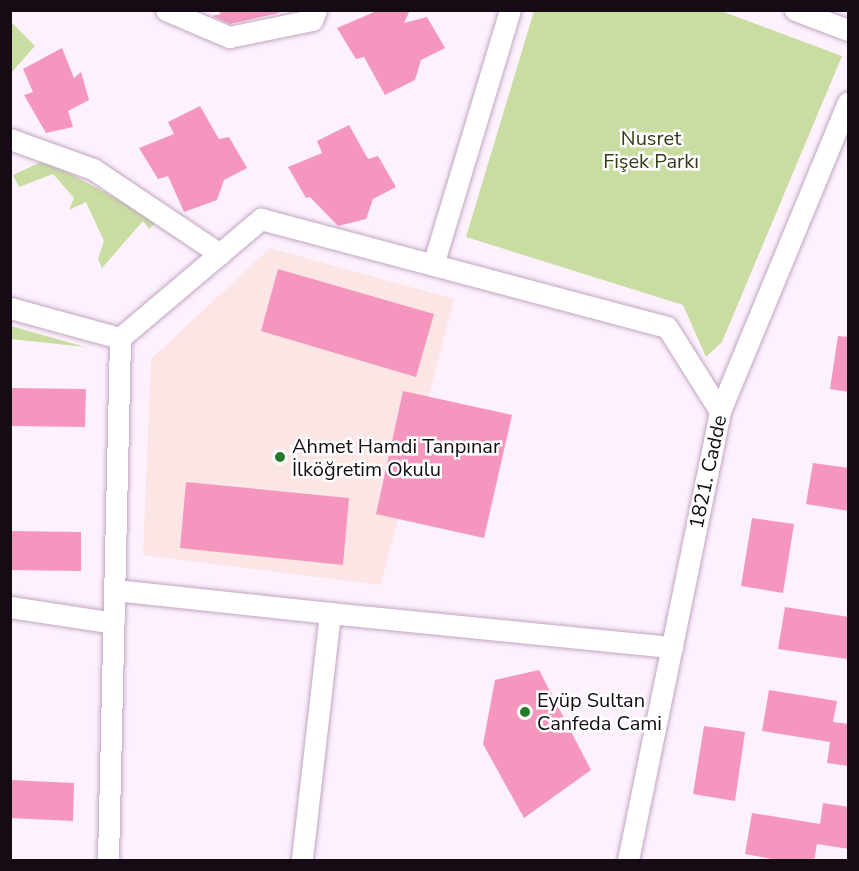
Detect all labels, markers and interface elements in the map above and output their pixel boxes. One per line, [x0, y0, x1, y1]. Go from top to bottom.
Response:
park label: Nusret Fişek Parkı [603, 126, 699, 173]
street label: 1821. Cadde [684, 413, 732, 531]
place label: Ahmet Hamdi Tanpınar İlköğretim Okulu [292, 434, 500, 481]
marker: Ahmet Hamdi Tanpınar İlköğretim Okulu [273, 450, 287, 464]
place label: Eyüp Sultan Canfeda Cami [537, 688, 662, 735]
marker: Eyüp Sultan Canfeda Cami [518, 705, 532, 719]

